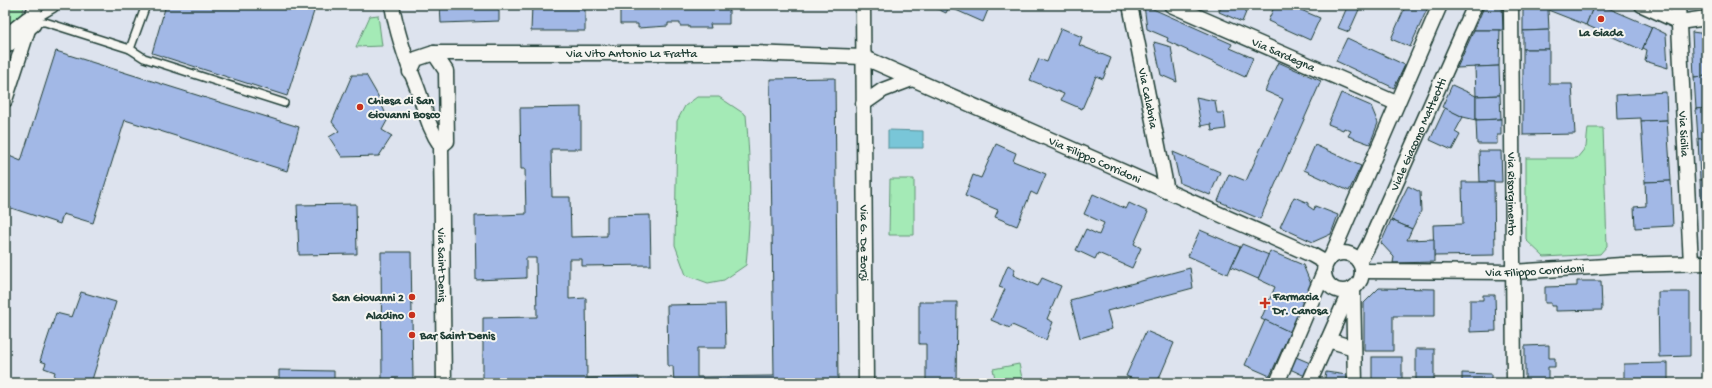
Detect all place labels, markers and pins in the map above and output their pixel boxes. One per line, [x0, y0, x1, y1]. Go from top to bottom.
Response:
marker: La Giada [1596, 14, 1606, 24]
place label: La Giada [1579, 27, 1625, 41]
place label: Chiesa di San Giovanni Bosco [367, 95, 441, 123]
marker: Chiesa di San Giovanni Bosco [355, 102, 365, 112]
place label: Farmacia Dr. Canosa [1272, 291, 1329, 319]
place label: San Giovanni 2 [332, 292, 404, 306]
marker: San Giovanni 2 [407, 292, 417, 302]
marker: Farmacia Dr. Canosa [1260, 298, 1270, 308]
place label: Aladino [365, 310, 405, 324]
marker: Aladino [407, 310, 417, 320]
marker: Bar Saint Denis [407, 330, 417, 340]
place label: Bar Saint Denis [419, 330, 495, 344]

